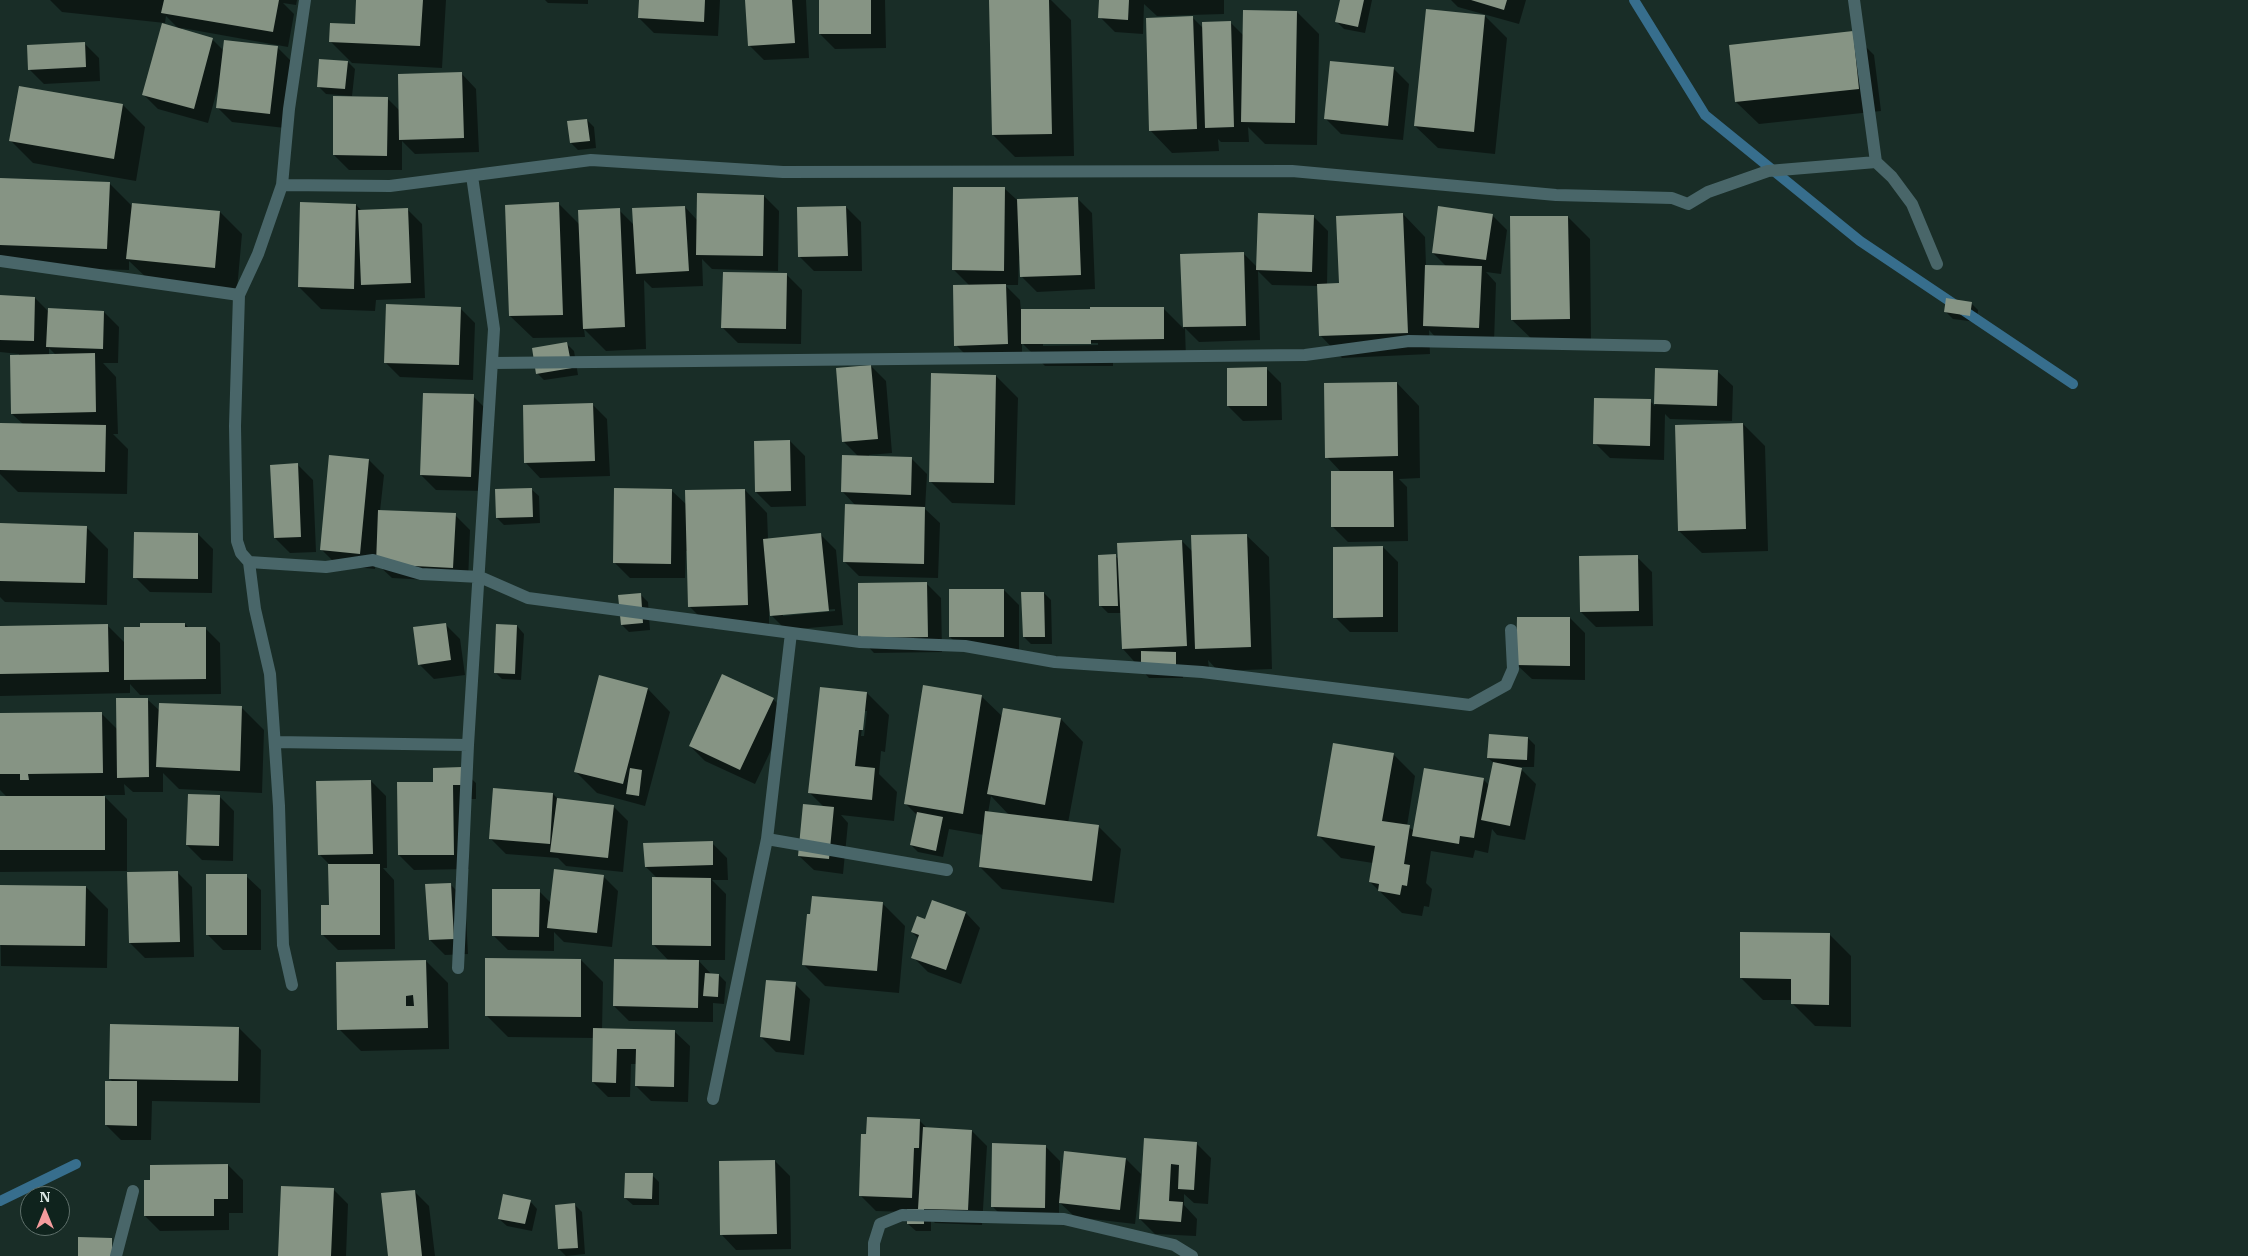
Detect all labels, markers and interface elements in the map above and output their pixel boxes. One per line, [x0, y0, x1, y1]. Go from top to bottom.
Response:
north arrow [20, 1186, 70, 1236]
text: N [39, 1188, 51, 1206]

